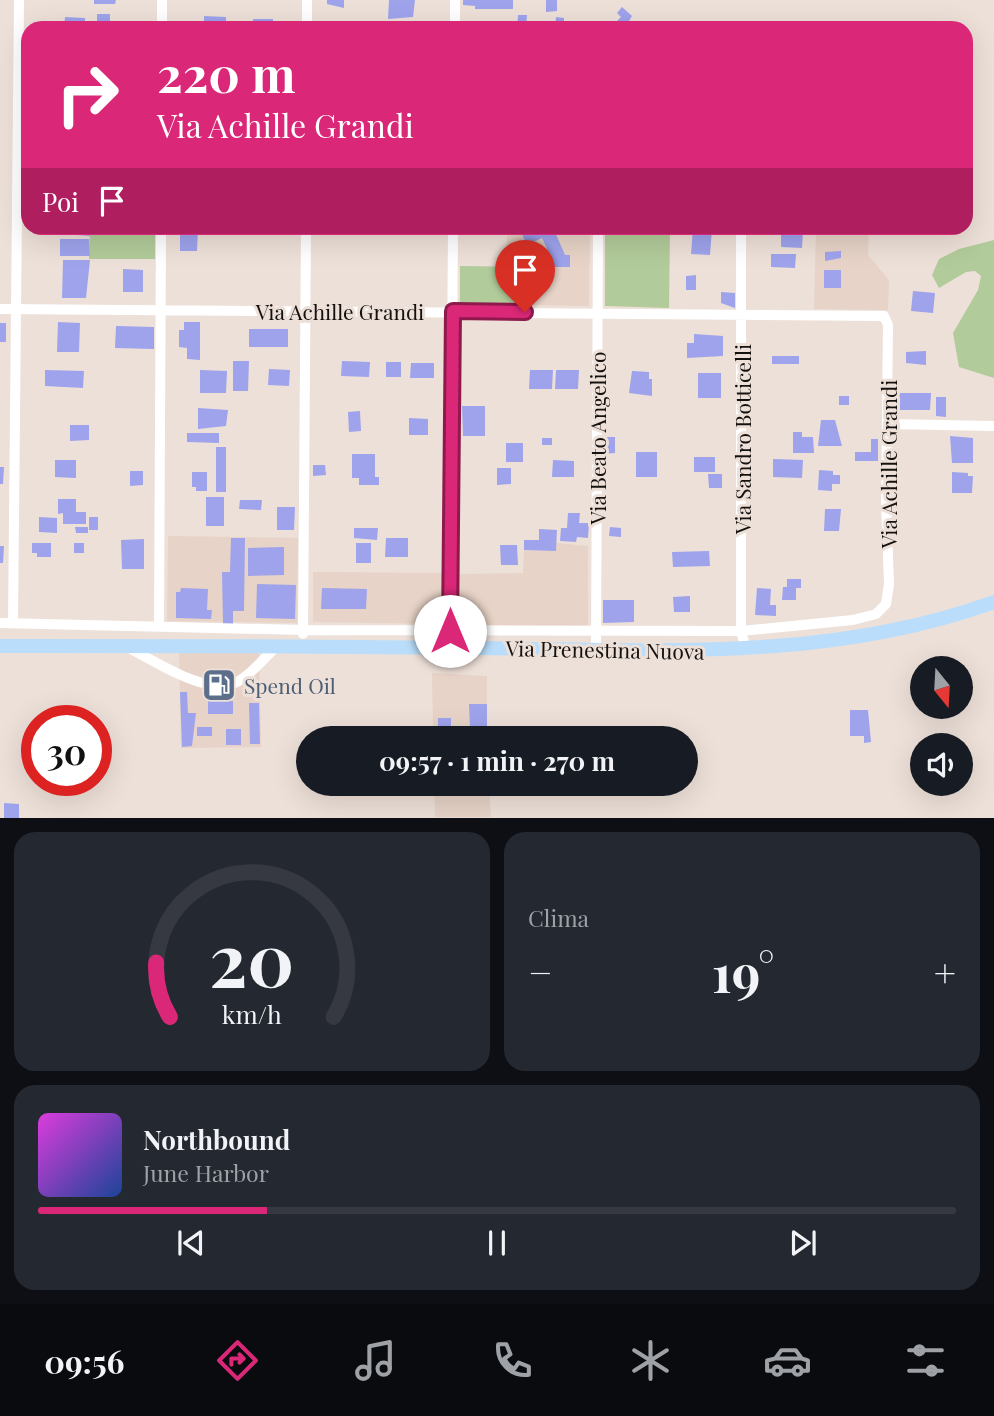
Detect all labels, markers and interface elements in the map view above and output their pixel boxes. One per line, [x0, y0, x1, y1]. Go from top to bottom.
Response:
text: 220 m [157, 40, 296, 105]
icon: right [42, 49, 133, 140]
text: Via Achille Grandi [157, 103, 414, 146]
icon: arrive [93, 182, 131, 220]
text: Poi [42, 184, 79, 219]
pin [495, 240, 555, 312]
icon: arrive [506, 251, 544, 289]
street label: Via Achille Grandi [255, 297, 424, 325]
street label: Via Sandro Botticelli [728, 344, 756, 535]
street label: Via Beato Angelico [583, 352, 611, 525]
street label: Via Achille Grandi [874, 380, 902, 549]
position arrow [413, 594, 487, 668]
street label: Via Prenestina Nuova [504, 633, 705, 665]
north arrow [910, 656, 973, 719]
map controls [910, 656, 973, 796]
fuel station icon: Spend Oil [200, 666, 238, 704]
place label: Spend Oil [244, 671, 336, 699]
speed limit sign: 30 [21, 705, 112, 796]
button: sound [910, 733, 973, 796]
text: 09:57 · 1 min · 270 m [379, 743, 615, 778]
text: Clima [528, 902, 589, 933]
text: 20 [209, 909, 295, 1006]
text: 19° [712, 937, 775, 1006]
text: − [528, 946, 553, 997]
text: + [934, 946, 956, 997]
text: km/h [222, 997, 282, 1030]
text: Northbound [143, 1122, 290, 1157]
text: June Harbor [143, 1157, 269, 1188]
icon: previous [172, 1224, 210, 1262]
icon: pause [478, 1224, 516, 1262]
icon: next [784, 1224, 822, 1262]
icon: directions [213, 1336, 262, 1385]
icon: music [351, 1336, 400, 1385]
icon: phone [488, 1336, 537, 1385]
icon: climate [626, 1336, 675, 1385]
icon: car [763, 1336, 812, 1385]
icon: filters [901, 1336, 950, 1385]
text: 09:56 [44, 1339, 125, 1382]

